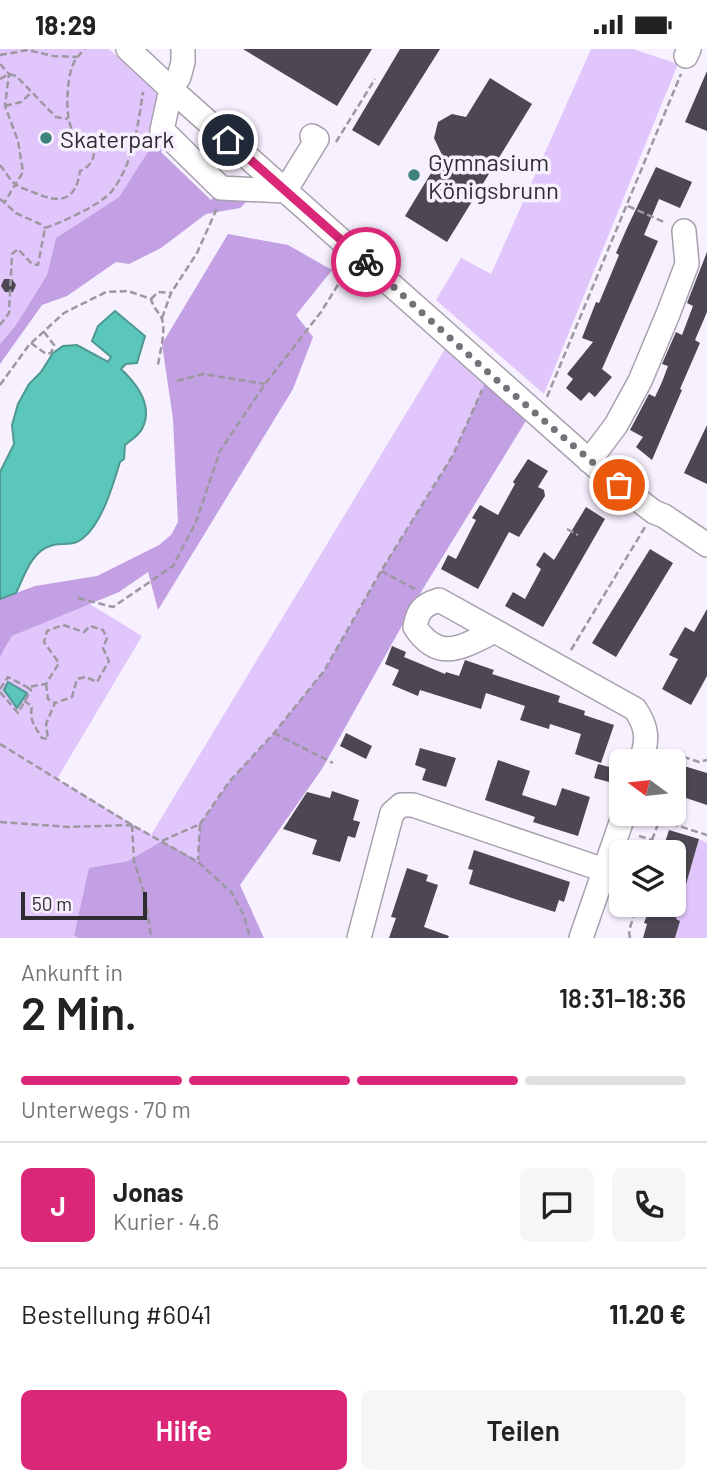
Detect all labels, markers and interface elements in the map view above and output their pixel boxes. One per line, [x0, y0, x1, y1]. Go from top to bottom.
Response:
text: 18:29 [35, 9, 96, 40]
pin [198, 110, 258, 170]
icon: home [209, 121, 247, 159]
place label: Skaterpark [60, 124, 174, 153]
marker: Skaterpark [38, 130, 54, 146]
place label: Gymnasium Königsbrunn [428, 147, 559, 204]
marker: Gymnasium Königsbrunn [406, 167, 422, 183]
courier [331, 227, 401, 297]
icon: bike [347, 243, 385, 281]
pin [589, 455, 649, 515]
icon: bag [600, 466, 638, 504]
north arrow [609, 749, 686, 826]
map controls [609, 749, 686, 917]
button: layers [609, 840, 686, 917]
scale bar [21, 889, 147, 921]
text: 50 m [32, 892, 72, 915]
text: Ankunft in [21, 958, 123, 986]
text: 18:31–18:36 [559, 982, 686, 1013]
text: 2 Min. [21, 984, 137, 1039]
text: Unterwegs · 70 m [21, 1095, 191, 1123]
button: chat [520, 1168, 594, 1242]
button: phone [612, 1168, 686, 1242]
text: Jonas [113, 1176, 184, 1207]
text: J [50, 1190, 66, 1221]
text: Kurier · 4.6 [113, 1207, 219, 1235]
text: Bestellung #6041 [21, 1298, 212, 1329]
text: 11.20 € [609, 1298, 686, 1329]
button: Hilfe [21, 1390, 347, 1470]
button: Teilen [361, 1390, 686, 1470]

